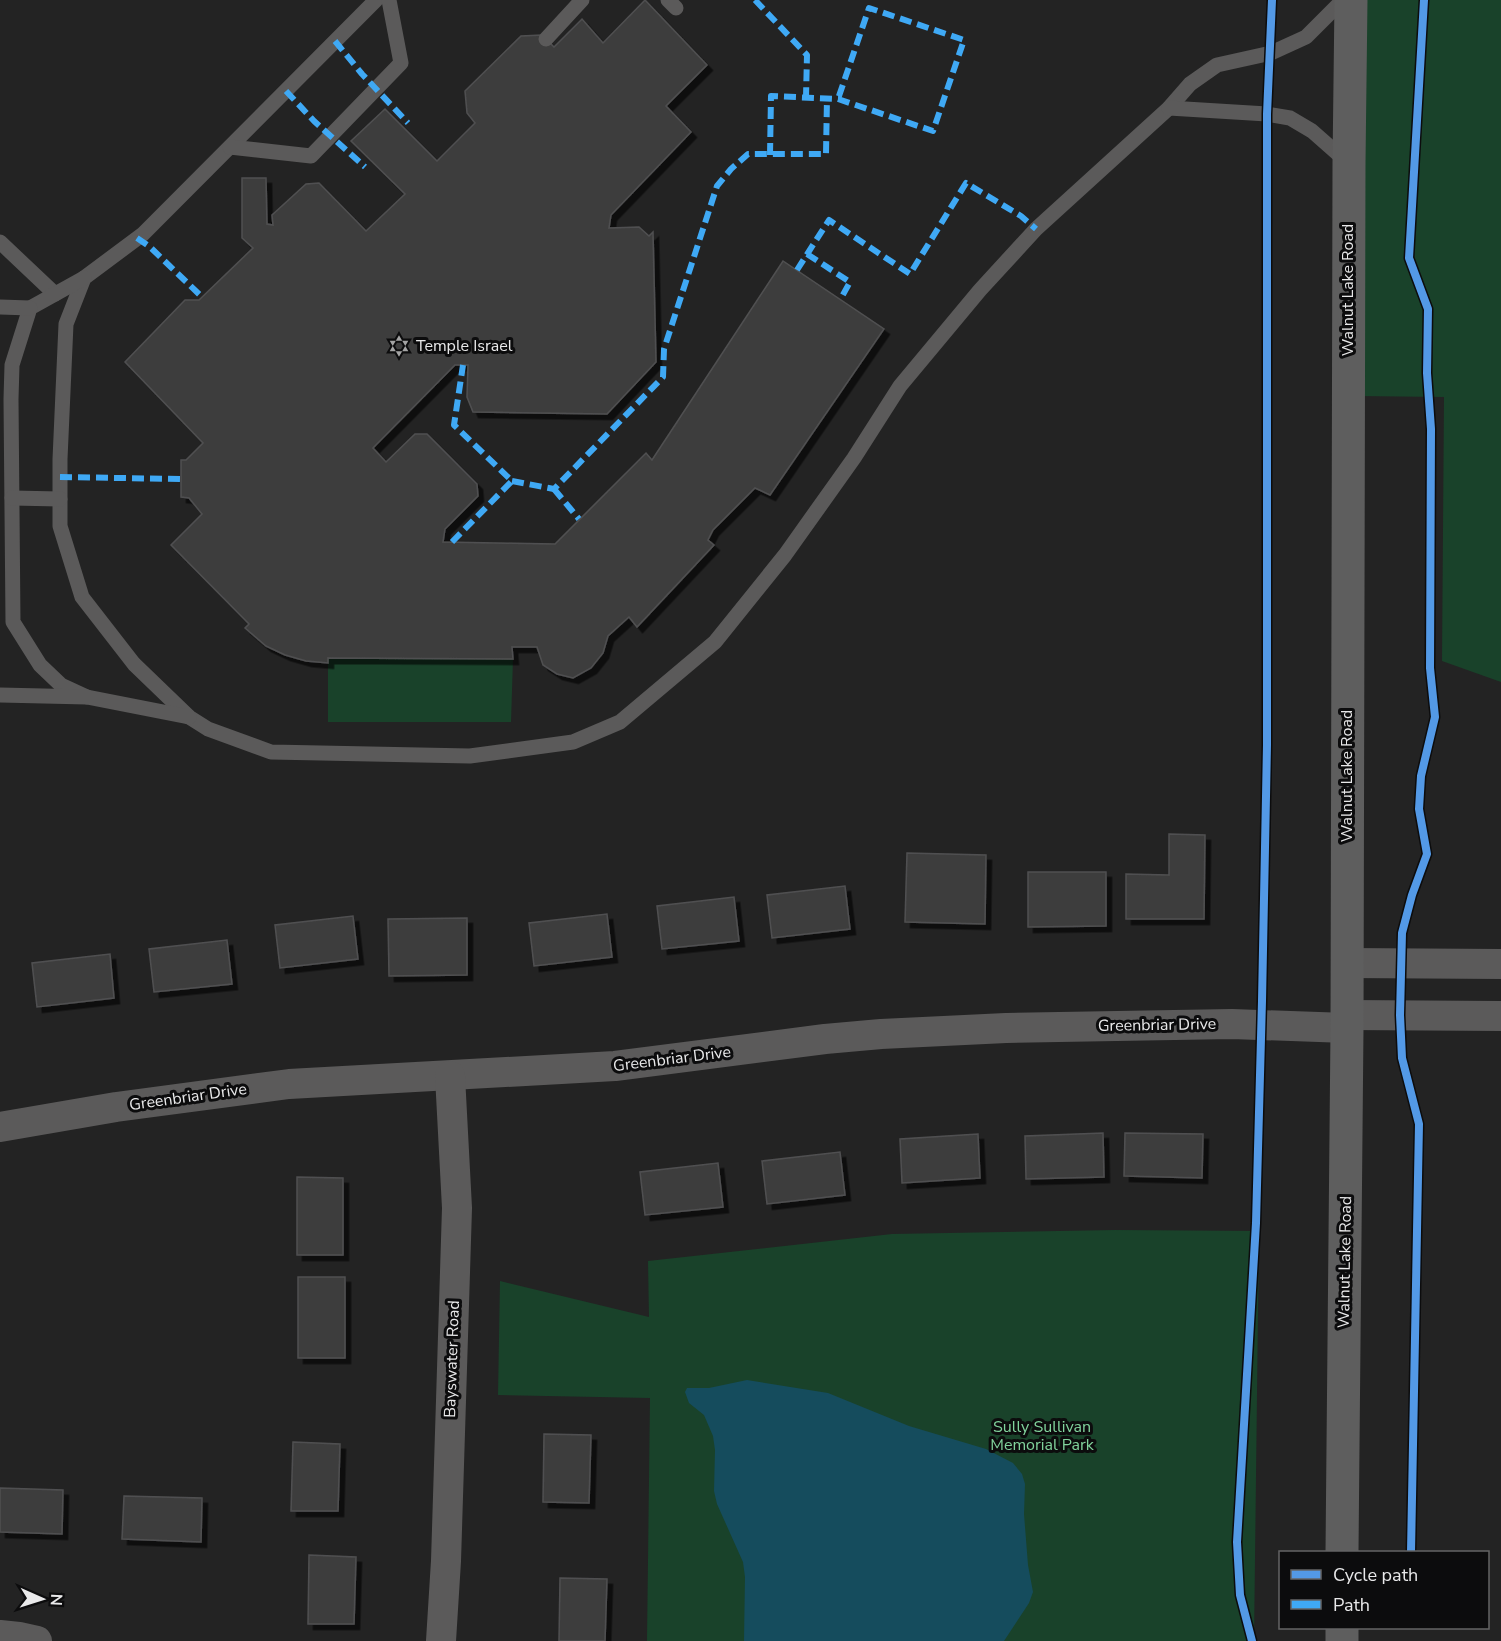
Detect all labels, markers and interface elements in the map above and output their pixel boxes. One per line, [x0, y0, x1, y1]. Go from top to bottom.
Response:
street label: Walnut Lake Road [1337, 224, 1359, 356]
synagogue icon: Temple Israel [387, 334, 411, 358]
place label: Temple Israel [416, 335, 513, 357]
street label: Walnut Lake Road [1336, 710, 1358, 842]
street label: Greenbriar Drive [1098, 1013, 1216, 1037]
street label: Greenbriar Drive [612, 1041, 732, 1077]
street label: Greenbriar Drive [128, 1078, 248, 1116]
street label: Walnut Lake Road [1333, 1196, 1357, 1328]
street label: Bayswater Road [439, 1300, 465, 1418]
park label: Sully Sullivan Memorial Park [990, 1416, 1095, 1456]
legend [1279, 1551, 1489, 1629]
text: Cycle path [1333, 1563, 1418, 1587]
north arrow [12, 1569, 72, 1629]
text: N [45, 1593, 67, 1606]
text: Path [1333, 1593, 1370, 1617]

